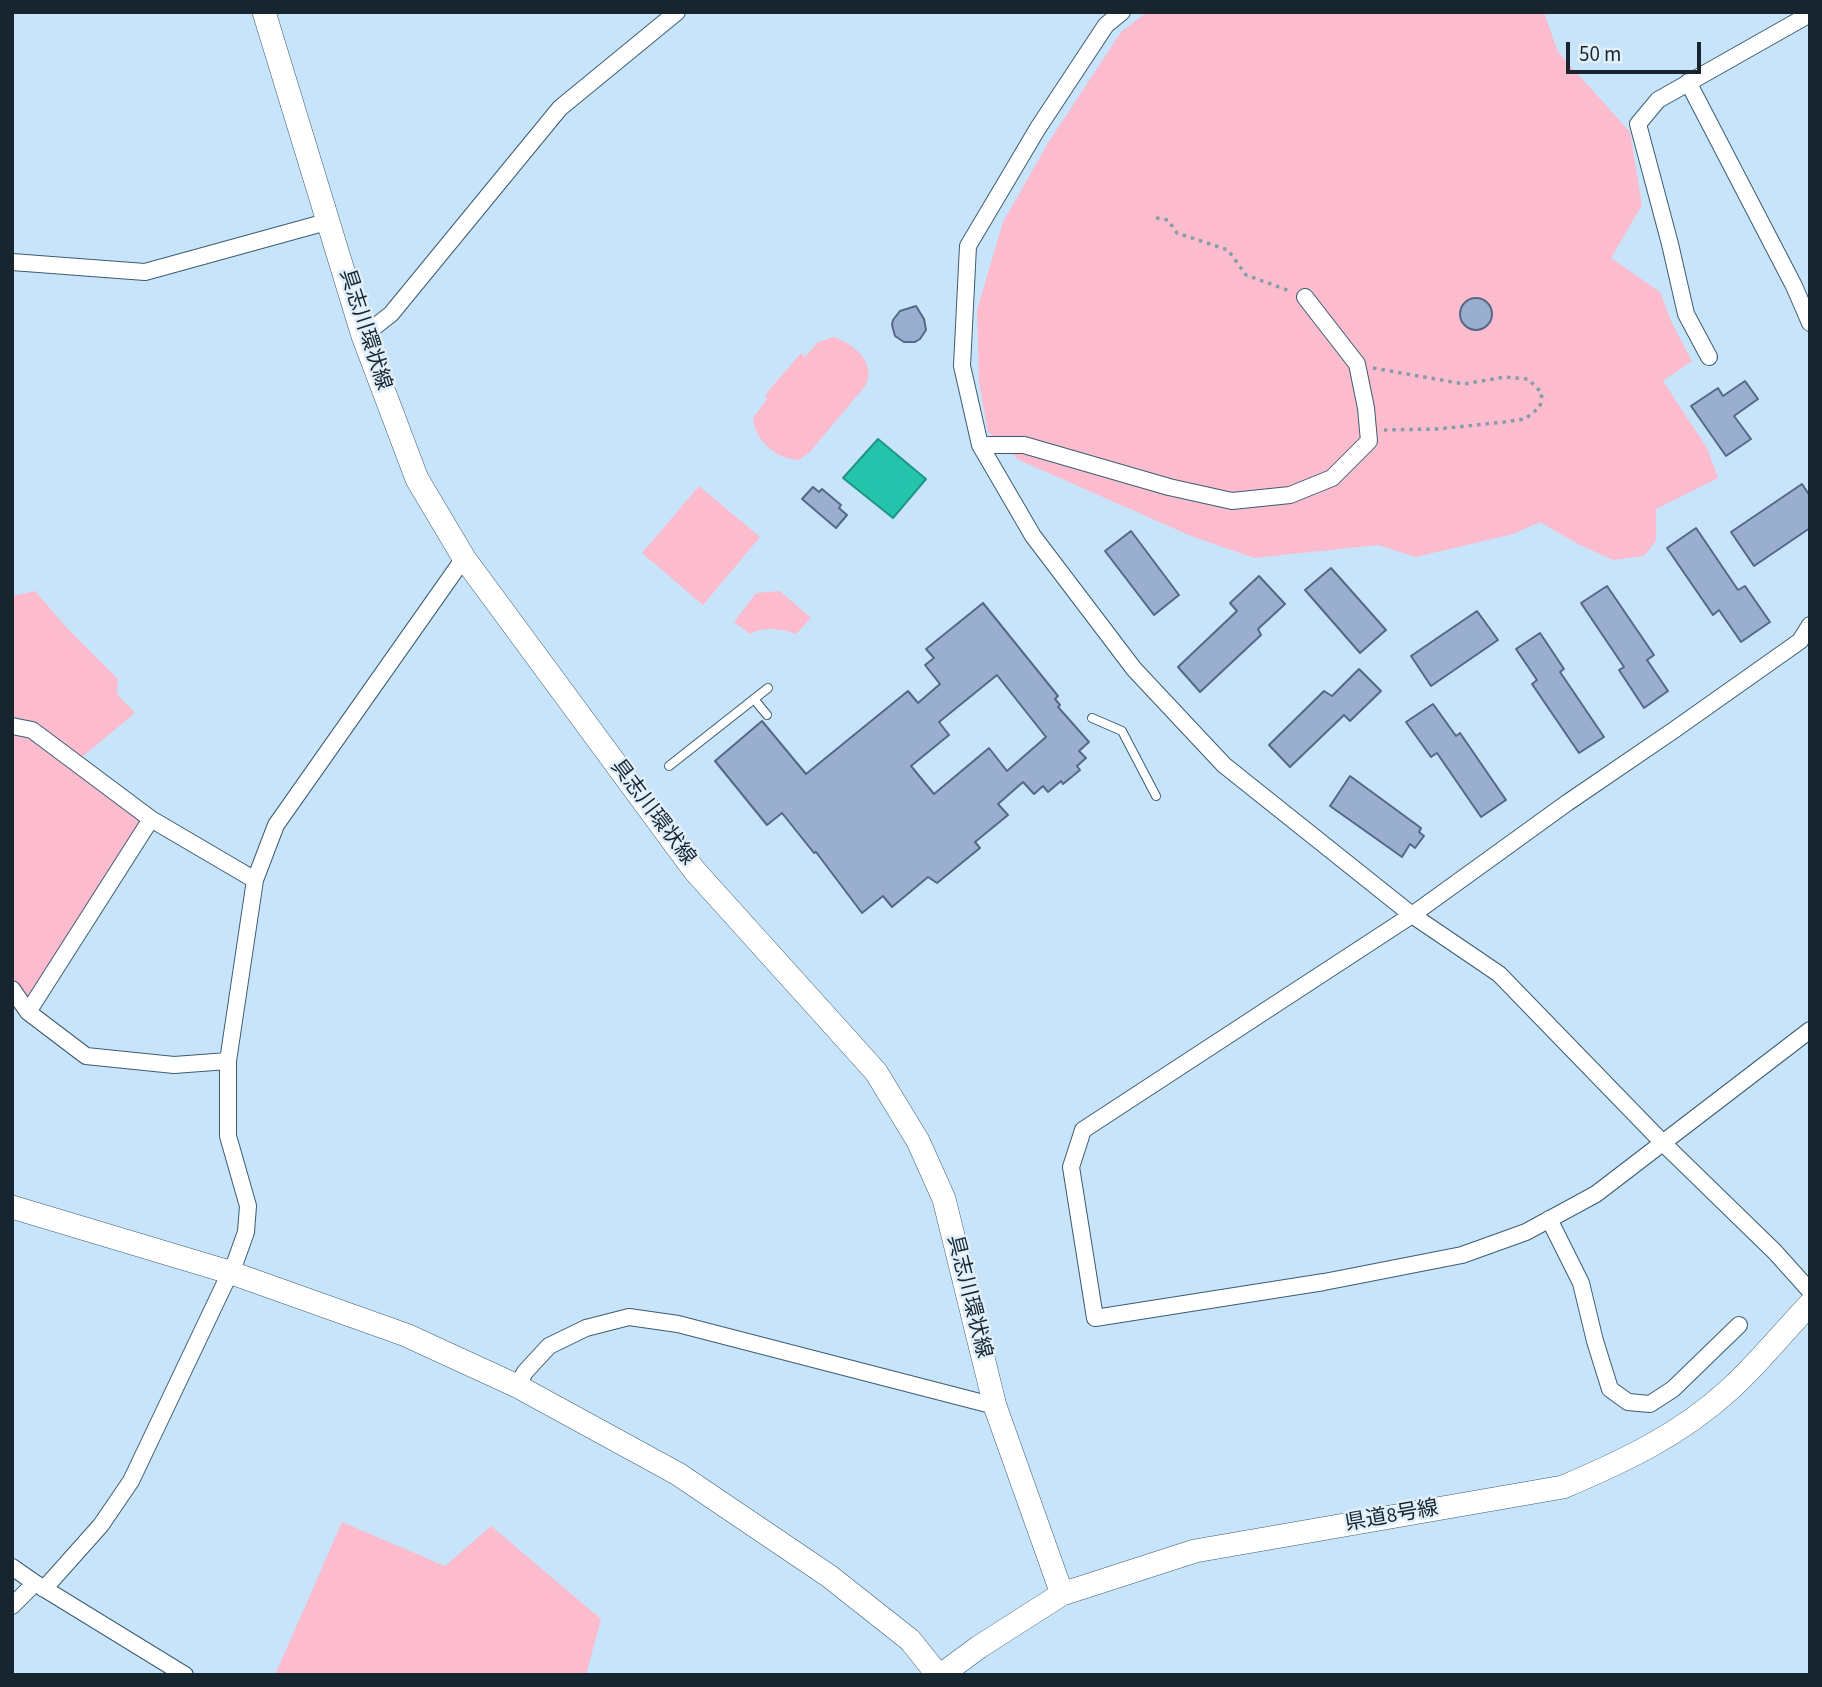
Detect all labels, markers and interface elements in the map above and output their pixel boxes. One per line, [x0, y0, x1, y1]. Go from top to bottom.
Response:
scale bar [1570, 28, 1705, 72]
text: 50 m [1579, 39, 1621, 69]
street label: 具志川環状線 [333, 266, 395, 394]
street label: 具志川環状線 [604, 755, 700, 871]
street label: 具志川環状線 [941, 1233, 995, 1361]
street label: 県道8号線 [1343, 1496, 1441, 1538]

